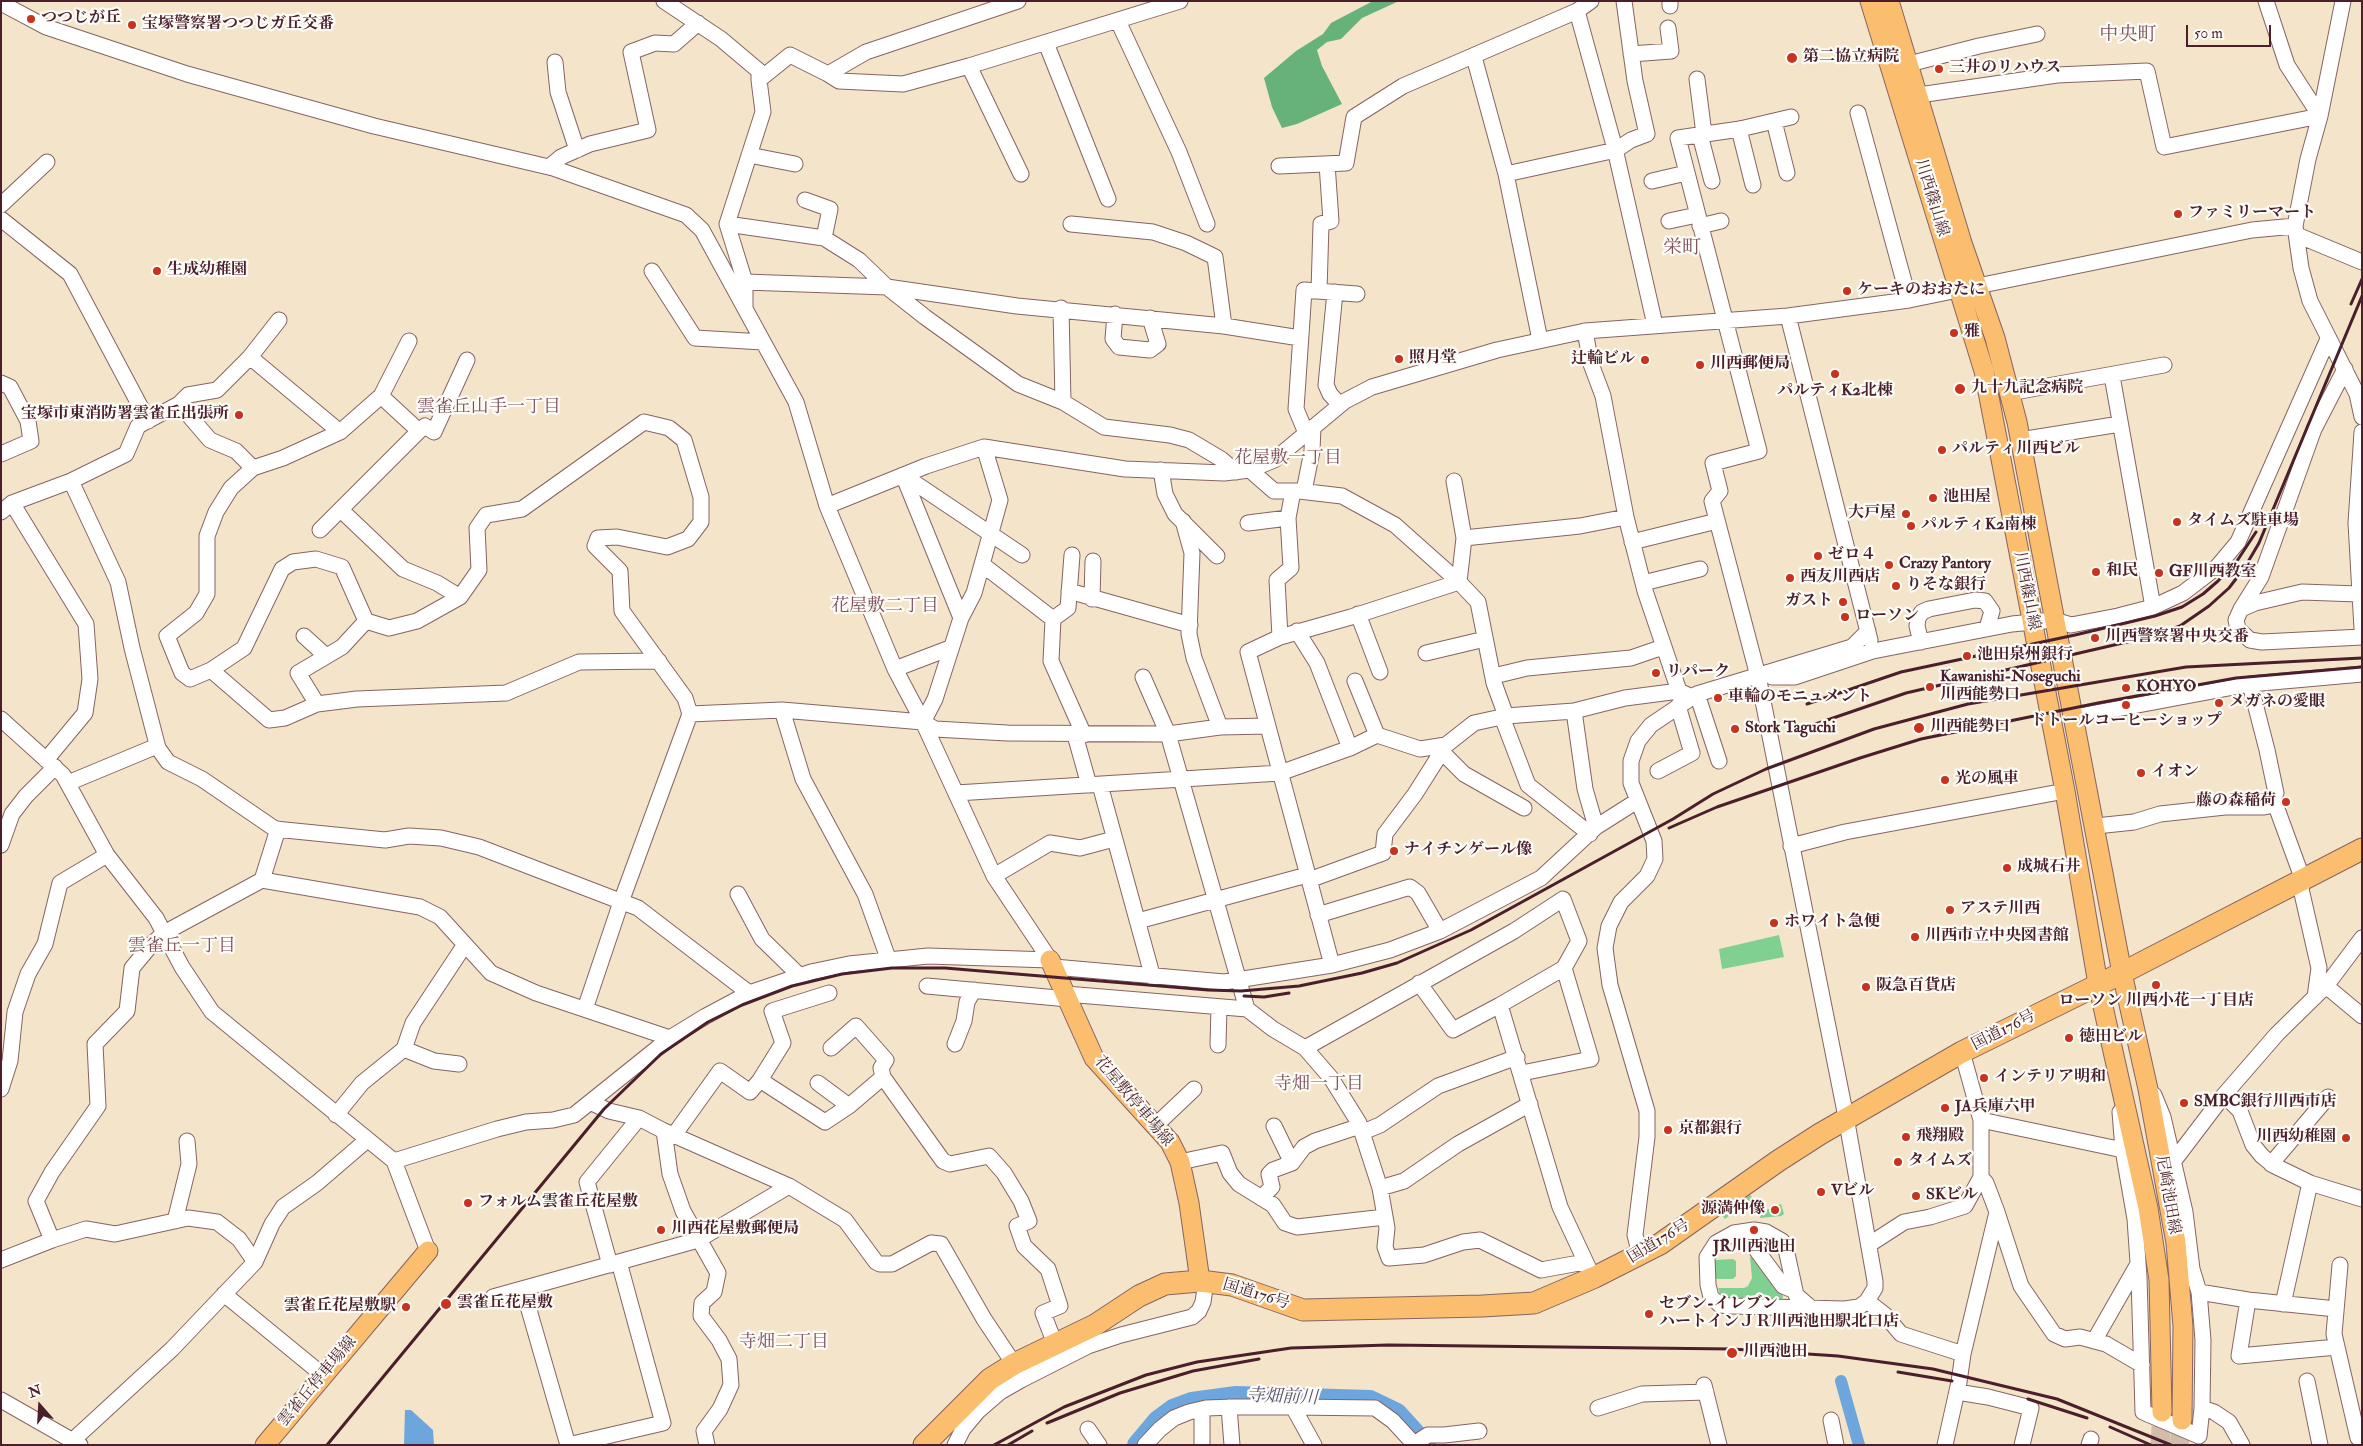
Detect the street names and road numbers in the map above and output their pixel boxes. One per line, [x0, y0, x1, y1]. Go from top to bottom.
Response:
street label: 川西篠山線 [1910, 157, 1952, 239]
street label: 川西篠山線 [2009, 550, 2043, 632]
street label: 国道176号 [1969, 1007, 2039, 1055]
street label: 花屋敷停車場線 [1090, 1053, 1176, 1151]
street label: 尼崎池田線 [2151, 1154, 2183, 1236]
street label: 国道176号 [1624, 1216, 1694, 1268]
street label: 国道176号 [1220, 1276, 1292, 1314]
street label: 雲雀丘停車場線 [275, 1333, 361, 1431]

